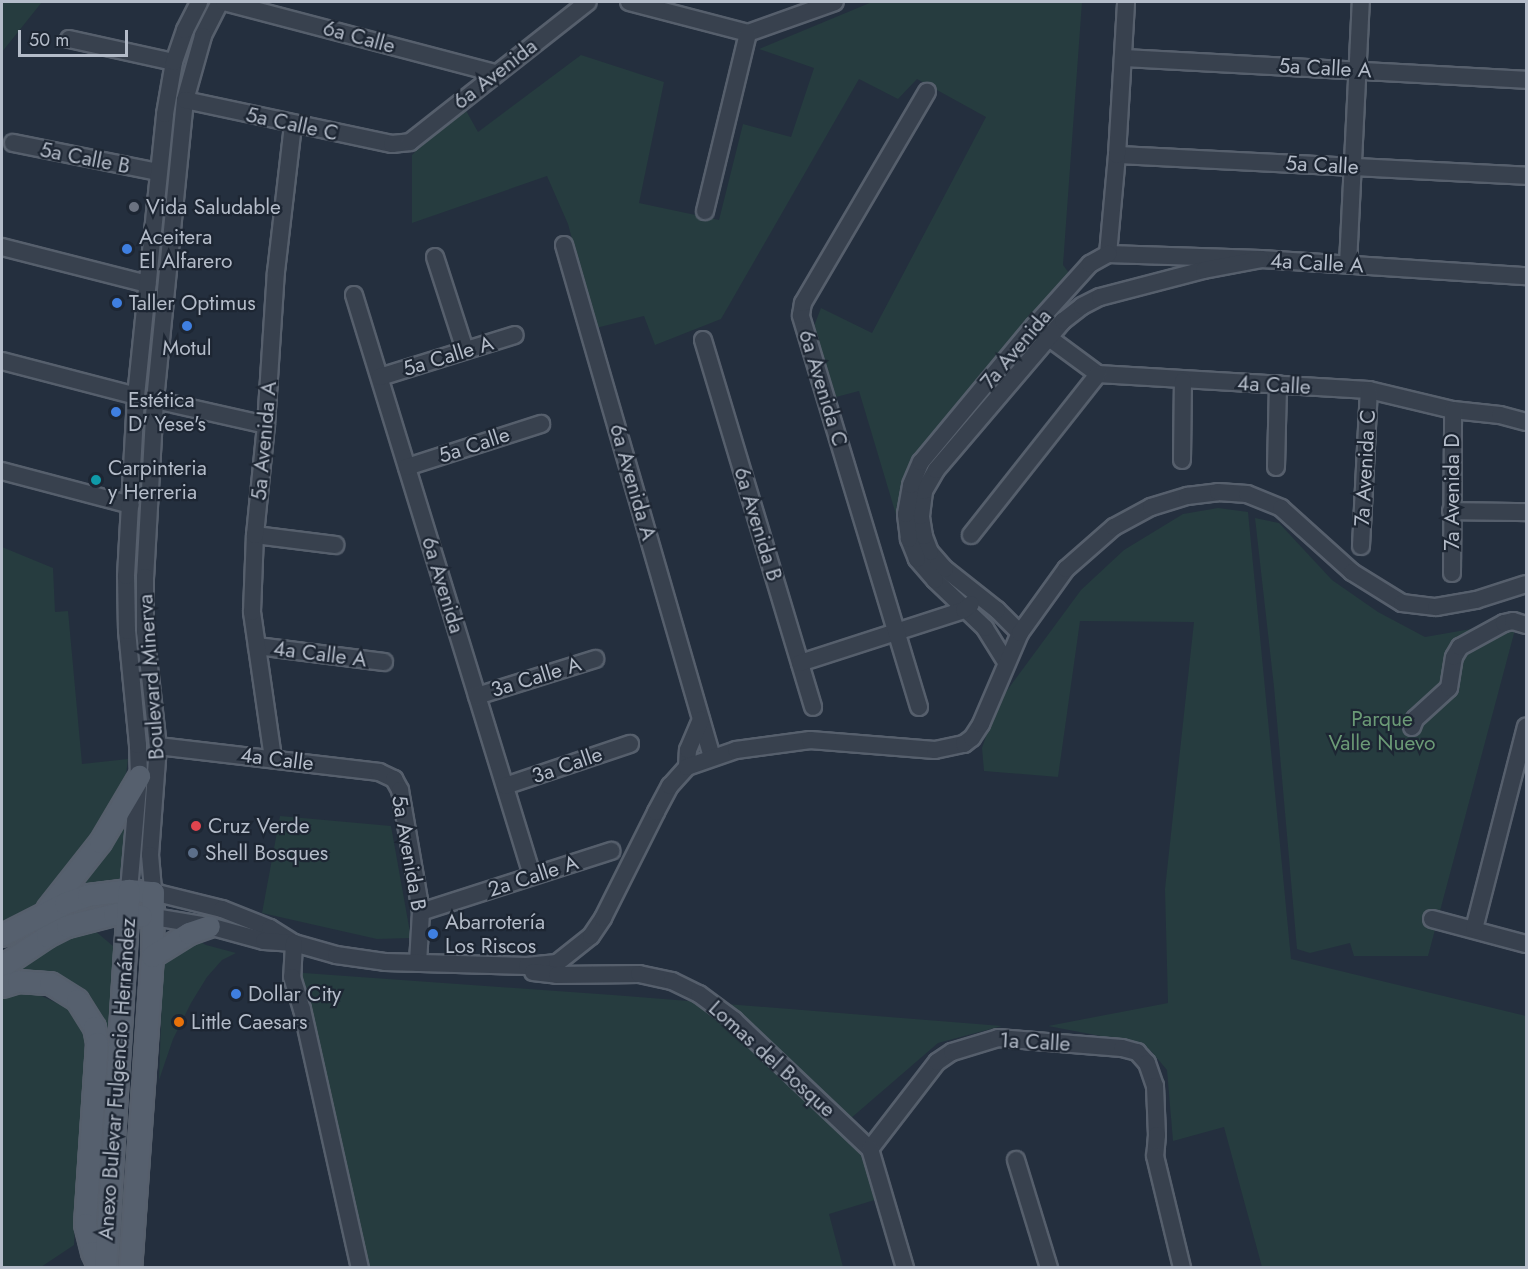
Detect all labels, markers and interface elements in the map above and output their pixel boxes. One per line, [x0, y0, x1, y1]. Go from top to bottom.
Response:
street label: 6a Calle [320, 15, 398, 59]
scale bar [21, 18, 130, 56]
text: 50 m [29, 27, 69, 53]
street label: 6a Avenida [448, 33, 542, 115]
street label: 5a Calle A [1278, 53, 1372, 83]
street label: 5a Calle C [243, 102, 341, 146]
street label: 5a Calle B [38, 137, 132, 179]
street label: 5a Calle [1285, 151, 1359, 179]
place label: Vida Saludable [146, 194, 281, 220]
marker: Vida Saludable [127, 200, 141, 214]
place label: Aceitera El Alfarero [139, 224, 233, 274]
marker: Aceitera El Alfarero [120, 242, 134, 256]
street label: 4a Calle A [1270, 248, 1364, 278]
place label: Taller Optimus [129, 290, 256, 316]
marker: Taller Optimus [110, 296, 124, 310]
street label: 7a Avenida [975, 304, 1057, 394]
marker: Motul [180, 319, 194, 333]
street label: 6a Avenida C [793, 327, 853, 449]
street label: 5a Calle A [400, 330, 496, 382]
place label: Motul [162, 335, 212, 361]
street label: 4a Calle [1237, 370, 1311, 400]
street label: 5a Avenida A [246, 380, 282, 502]
place label: Estética D' Yese's [128, 387, 206, 437]
marker: Estética D' Yese's [109, 405, 123, 419]
street label: 7a Avenida C [1349, 409, 1381, 527]
street label: 6a Avenida A [604, 421, 662, 543]
street label: 5a Calle [435, 422, 513, 468]
street label: 7a Avenida D [1439, 433, 1465, 551]
place label: Carpinteria y Herreria [108, 455, 207, 505]
street label: 6a Avenida B [729, 464, 787, 584]
marker: Carpinteria y Herreria [89, 473, 103, 487]
street label: 6a Avenida [416, 534, 470, 636]
street label: Boulevard Minerva [133, 593, 169, 761]
street label: 4a Calle A [272, 636, 368, 672]
street label: 3a Calle A [488, 651, 584, 703]
park label: Parque Valle Nuevo [1329, 706, 1435, 756]
street label: 3a Calle [528, 741, 606, 789]
street label: 4a Calle [239, 742, 315, 776]
street label: 5a Avenida B [386, 793, 432, 913]
place label: Cruz Verde [208, 813, 310, 839]
marker: Cruz Verde [189, 819, 203, 833]
place label: Shell Bosques [205, 840, 328, 866]
marker: Shell Bosques [186, 846, 200, 860]
street label: 2a Calle A [485, 850, 581, 902]
place label: Abarrotería Los Riscos [445, 909, 545, 959]
street label: Anexo Bulevar Fulgencio Hernández [93, 917, 141, 1241]
marker: Abarrotería Los Riscos [426, 927, 440, 941]
place label: Dollar City [248, 981, 341, 1007]
marker: Dollar City [229, 987, 243, 1001]
street label: Lomas del Bosque [704, 996, 840, 1122]
place label: Little Caesars [191, 1009, 307, 1035]
marker: Little Caesars [172, 1015, 186, 1029]
street label: 1a Calle [999, 1028, 1071, 1056]

